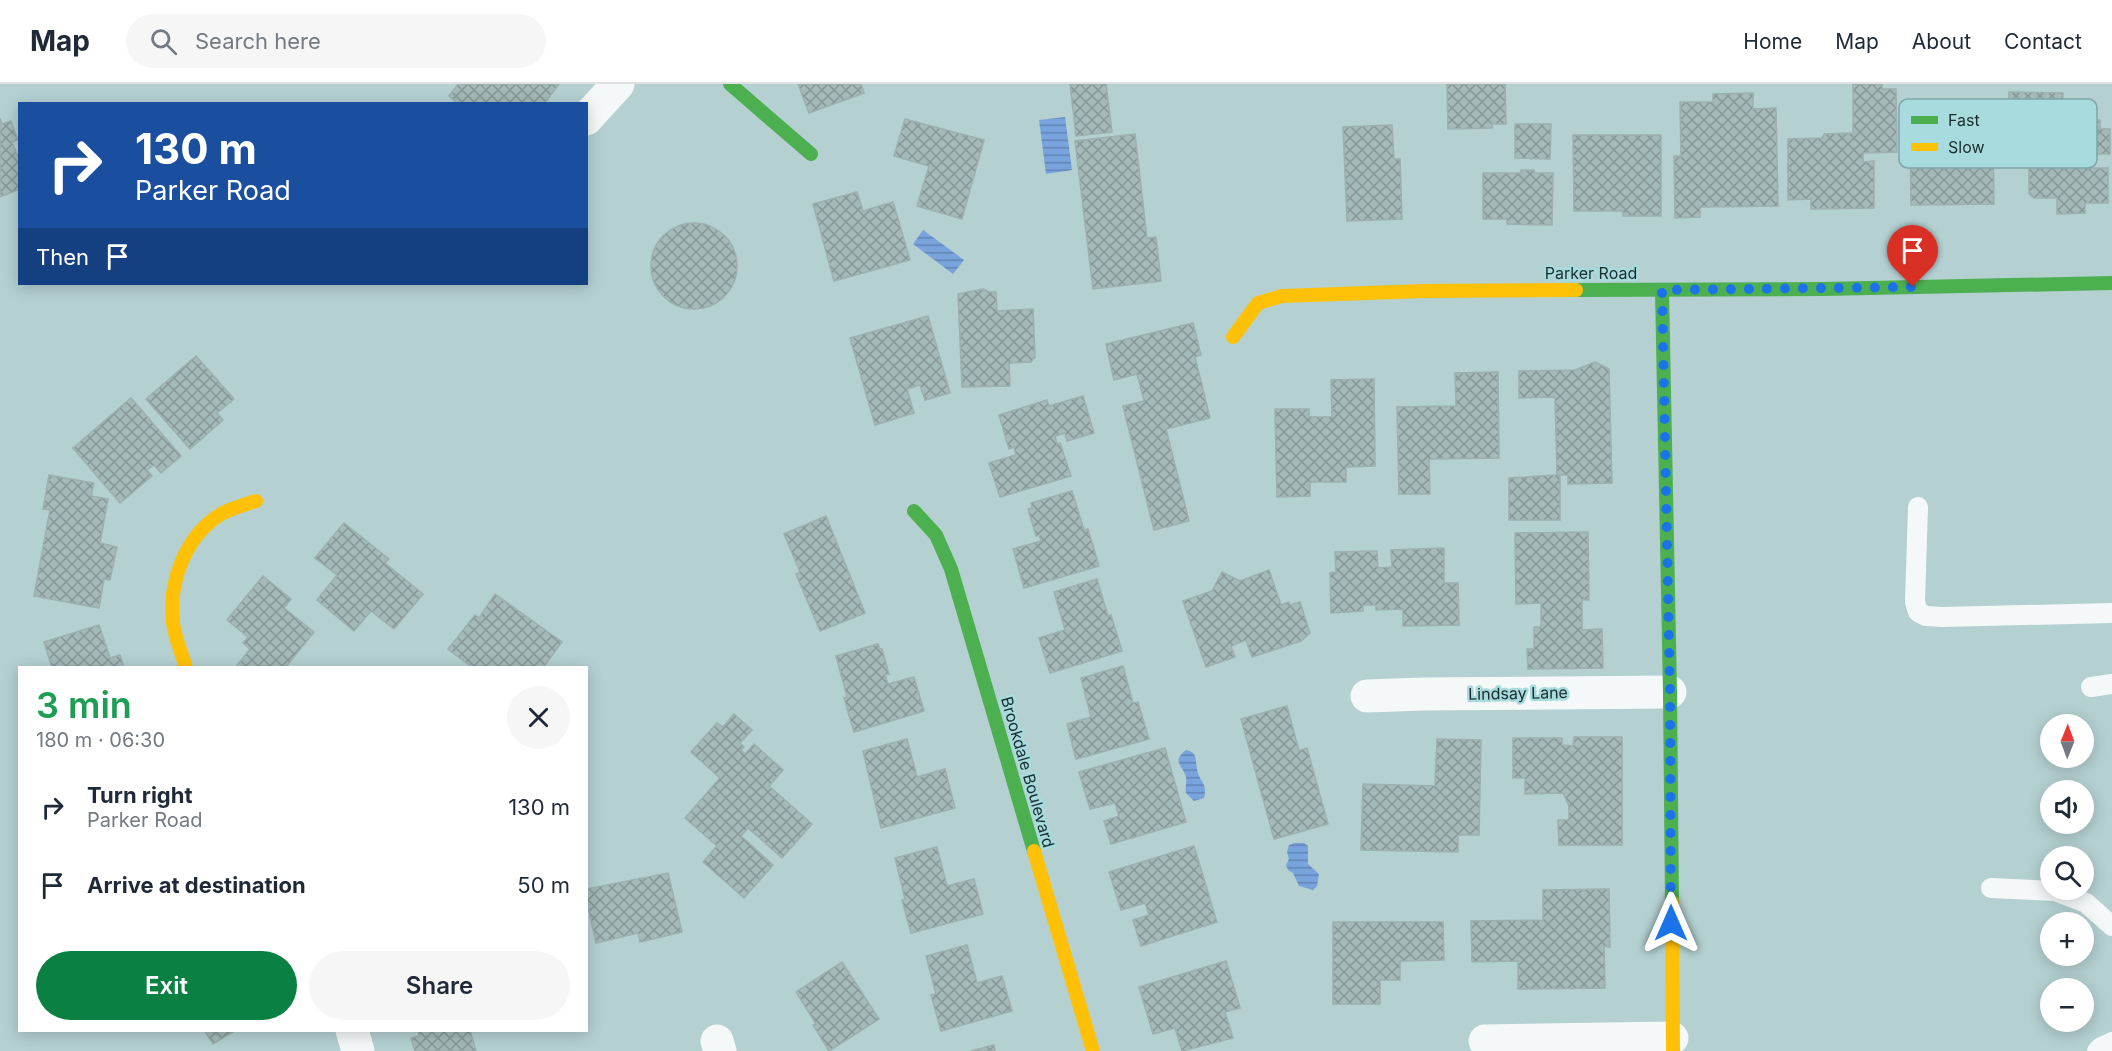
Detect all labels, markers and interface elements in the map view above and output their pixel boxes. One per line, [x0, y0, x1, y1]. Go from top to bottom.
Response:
search box [126, 14, 546, 68]
text: Map [30, 24, 90, 58]
icon: search [147, 25, 180, 58]
text: Search here [195, 28, 321, 54]
text: Home [1743, 29, 1802, 54]
text: Map [1835, 29, 1879, 54]
text: About [1912, 29, 1971, 54]
text: Contact [2004, 29, 2082, 54]
legend [1899, 99, 2097, 168]
text: Fast [1948, 110, 1980, 130]
text: 130 m [135, 123, 257, 174]
icon: right [36, 126, 114, 204]
text: Slow [1948, 137, 1985, 157]
text: Parker Road [135, 174, 291, 207]
pin [1887, 225, 1938, 287]
icon: arrive [1896, 234, 1929, 267]
icon: arrive [101, 240, 134, 273]
text: Then [36, 244, 89, 270]
street label: Parker Road [1545, 263, 1637, 283]
street label: Lindsay Lane [1468, 682, 1568, 704]
text: 3 min [36, 683, 132, 727]
button: close [507, 686, 570, 749]
street label: Brookdale Boulevard [997, 694, 1059, 850]
north arrow [2040, 714, 2094, 768]
map controls [2040, 714, 2094, 1032]
text: 180 m · 06:30 [36, 728, 165, 752]
button: sound [2040, 780, 2094, 834]
text: Turn right [87, 782, 193, 808]
icon: right [36, 791, 69, 824]
text: 130 m [508, 794, 570, 820]
text: Parker Road [87, 808, 202, 832]
button: search [2040, 846, 2094, 900]
icon: arrive [36, 869, 69, 902]
text: Arrive at destination [87, 872, 306, 898]
text: 50 m [517, 872, 570, 898]
position arrow [1639, 891, 1703, 955]
button: + [2040, 912, 2094, 966]
button: Exit [36, 951, 297, 1020]
button: Share [309, 951, 570, 1020]
button: − [2040, 978, 2094, 1032]

